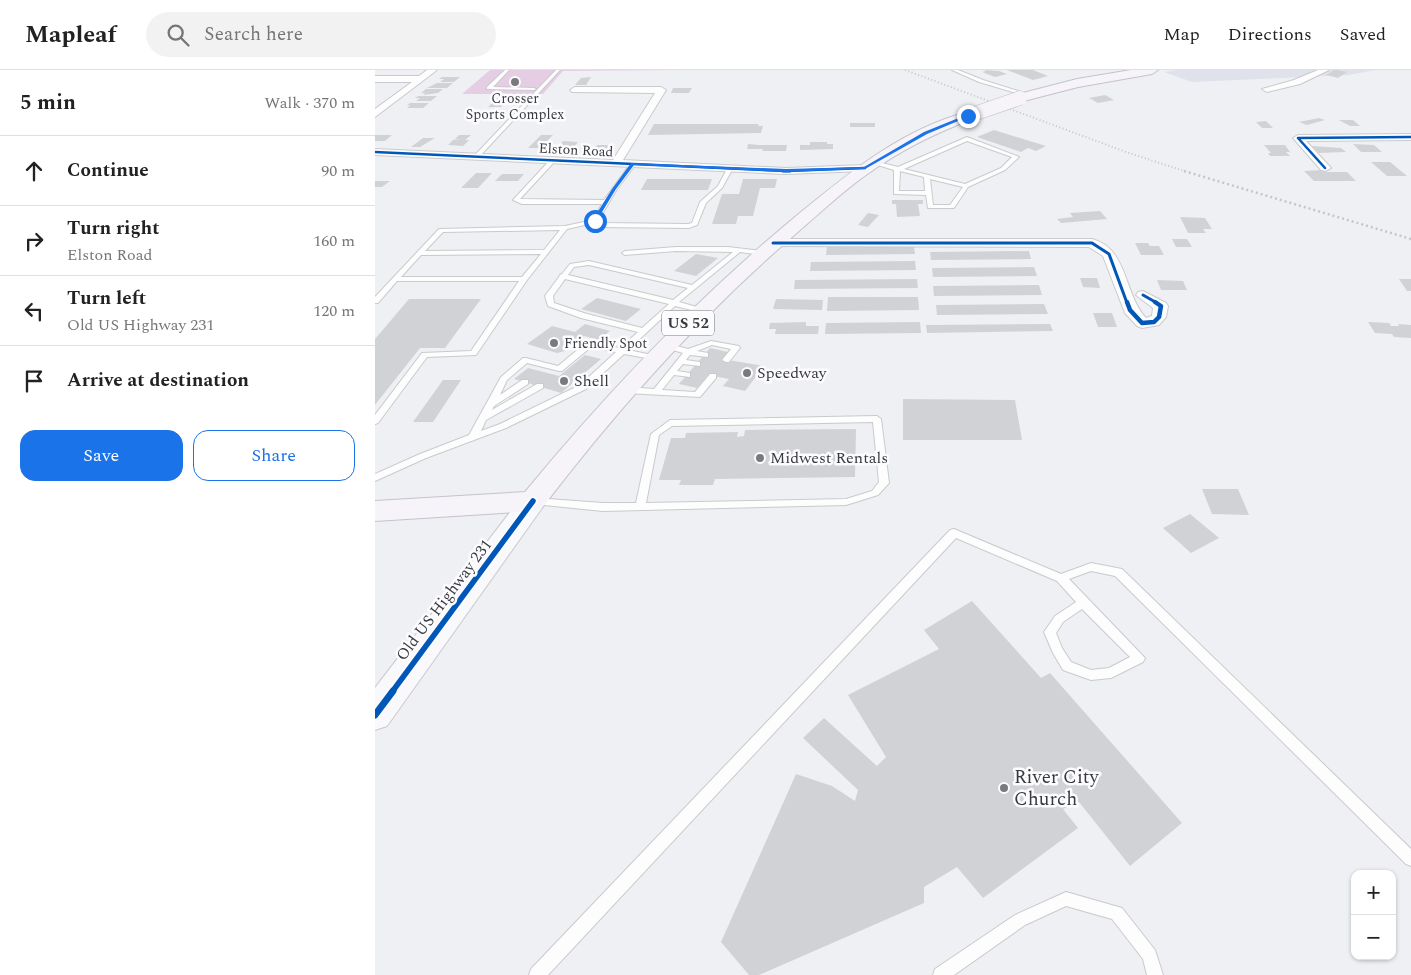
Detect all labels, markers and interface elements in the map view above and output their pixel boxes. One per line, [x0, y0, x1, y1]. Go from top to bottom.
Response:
search box [146, 12, 496, 57]
text: Mapleaf [25, 17, 116, 53]
text: Search here [204, 20, 303, 49]
icon: search [164, 21, 192, 49]
text: Map [1164, 21, 1200, 48]
text: Directions [1228, 21, 1312, 48]
text: Saved [1340, 21, 1386, 48]
marker: Crosser Sports Complex [509, 76, 521, 88]
text: 5 min [20, 87, 76, 119]
place label: Crosser Sports Complex [466, 88, 564, 125]
text: Walk · 370 m [264, 91, 355, 115]
route end [957, 105, 980, 128]
street label: Elston Road [538, 138, 614, 162]
text: Continue [67, 156, 149, 185]
icon: ahead [20, 157, 48, 185]
text: 90 m [321, 159, 355, 183]
route start [584, 210, 607, 233]
text: Turn right [67, 214, 160, 243]
icon: right [20, 227, 48, 255]
text: 160 m [313, 229, 355, 253]
text: Elston Road [67, 243, 153, 267]
text: Turn left [67, 284, 146, 313]
icon: left [20, 297, 48, 325]
text: 120 m [313, 299, 355, 323]
road number: US 52 [662, 310, 714, 336]
text: Old US Highway 231 [67, 313, 214, 337]
place label: Friendly Spot [564, 333, 647, 354]
marker: Friendly Spot [548, 337, 560, 349]
place label: Speedway [757, 361, 828, 385]
text: Arrive at destination [67, 366, 249, 395]
icon: arrive [20, 367, 48, 395]
marker: Speedway [741, 367, 753, 379]
place label: Shell [574, 369, 609, 393]
marker: Shell [558, 375, 570, 387]
button: Save [20, 430, 183, 481]
button: Share [193, 430, 355, 481]
place label: Midwest Rentals [770, 446, 888, 470]
marker: Midwest Rentals [754, 452, 766, 464]
street label: Old US Highway 231 [390, 534, 498, 666]
place label: River City Church [1014, 763, 1100, 814]
marker: River City Church [998, 782, 1010, 794]
map controls [1351, 870, 1396, 960]
button: + [1351, 870, 1396, 915]
button: − [1351, 915, 1396, 960]

